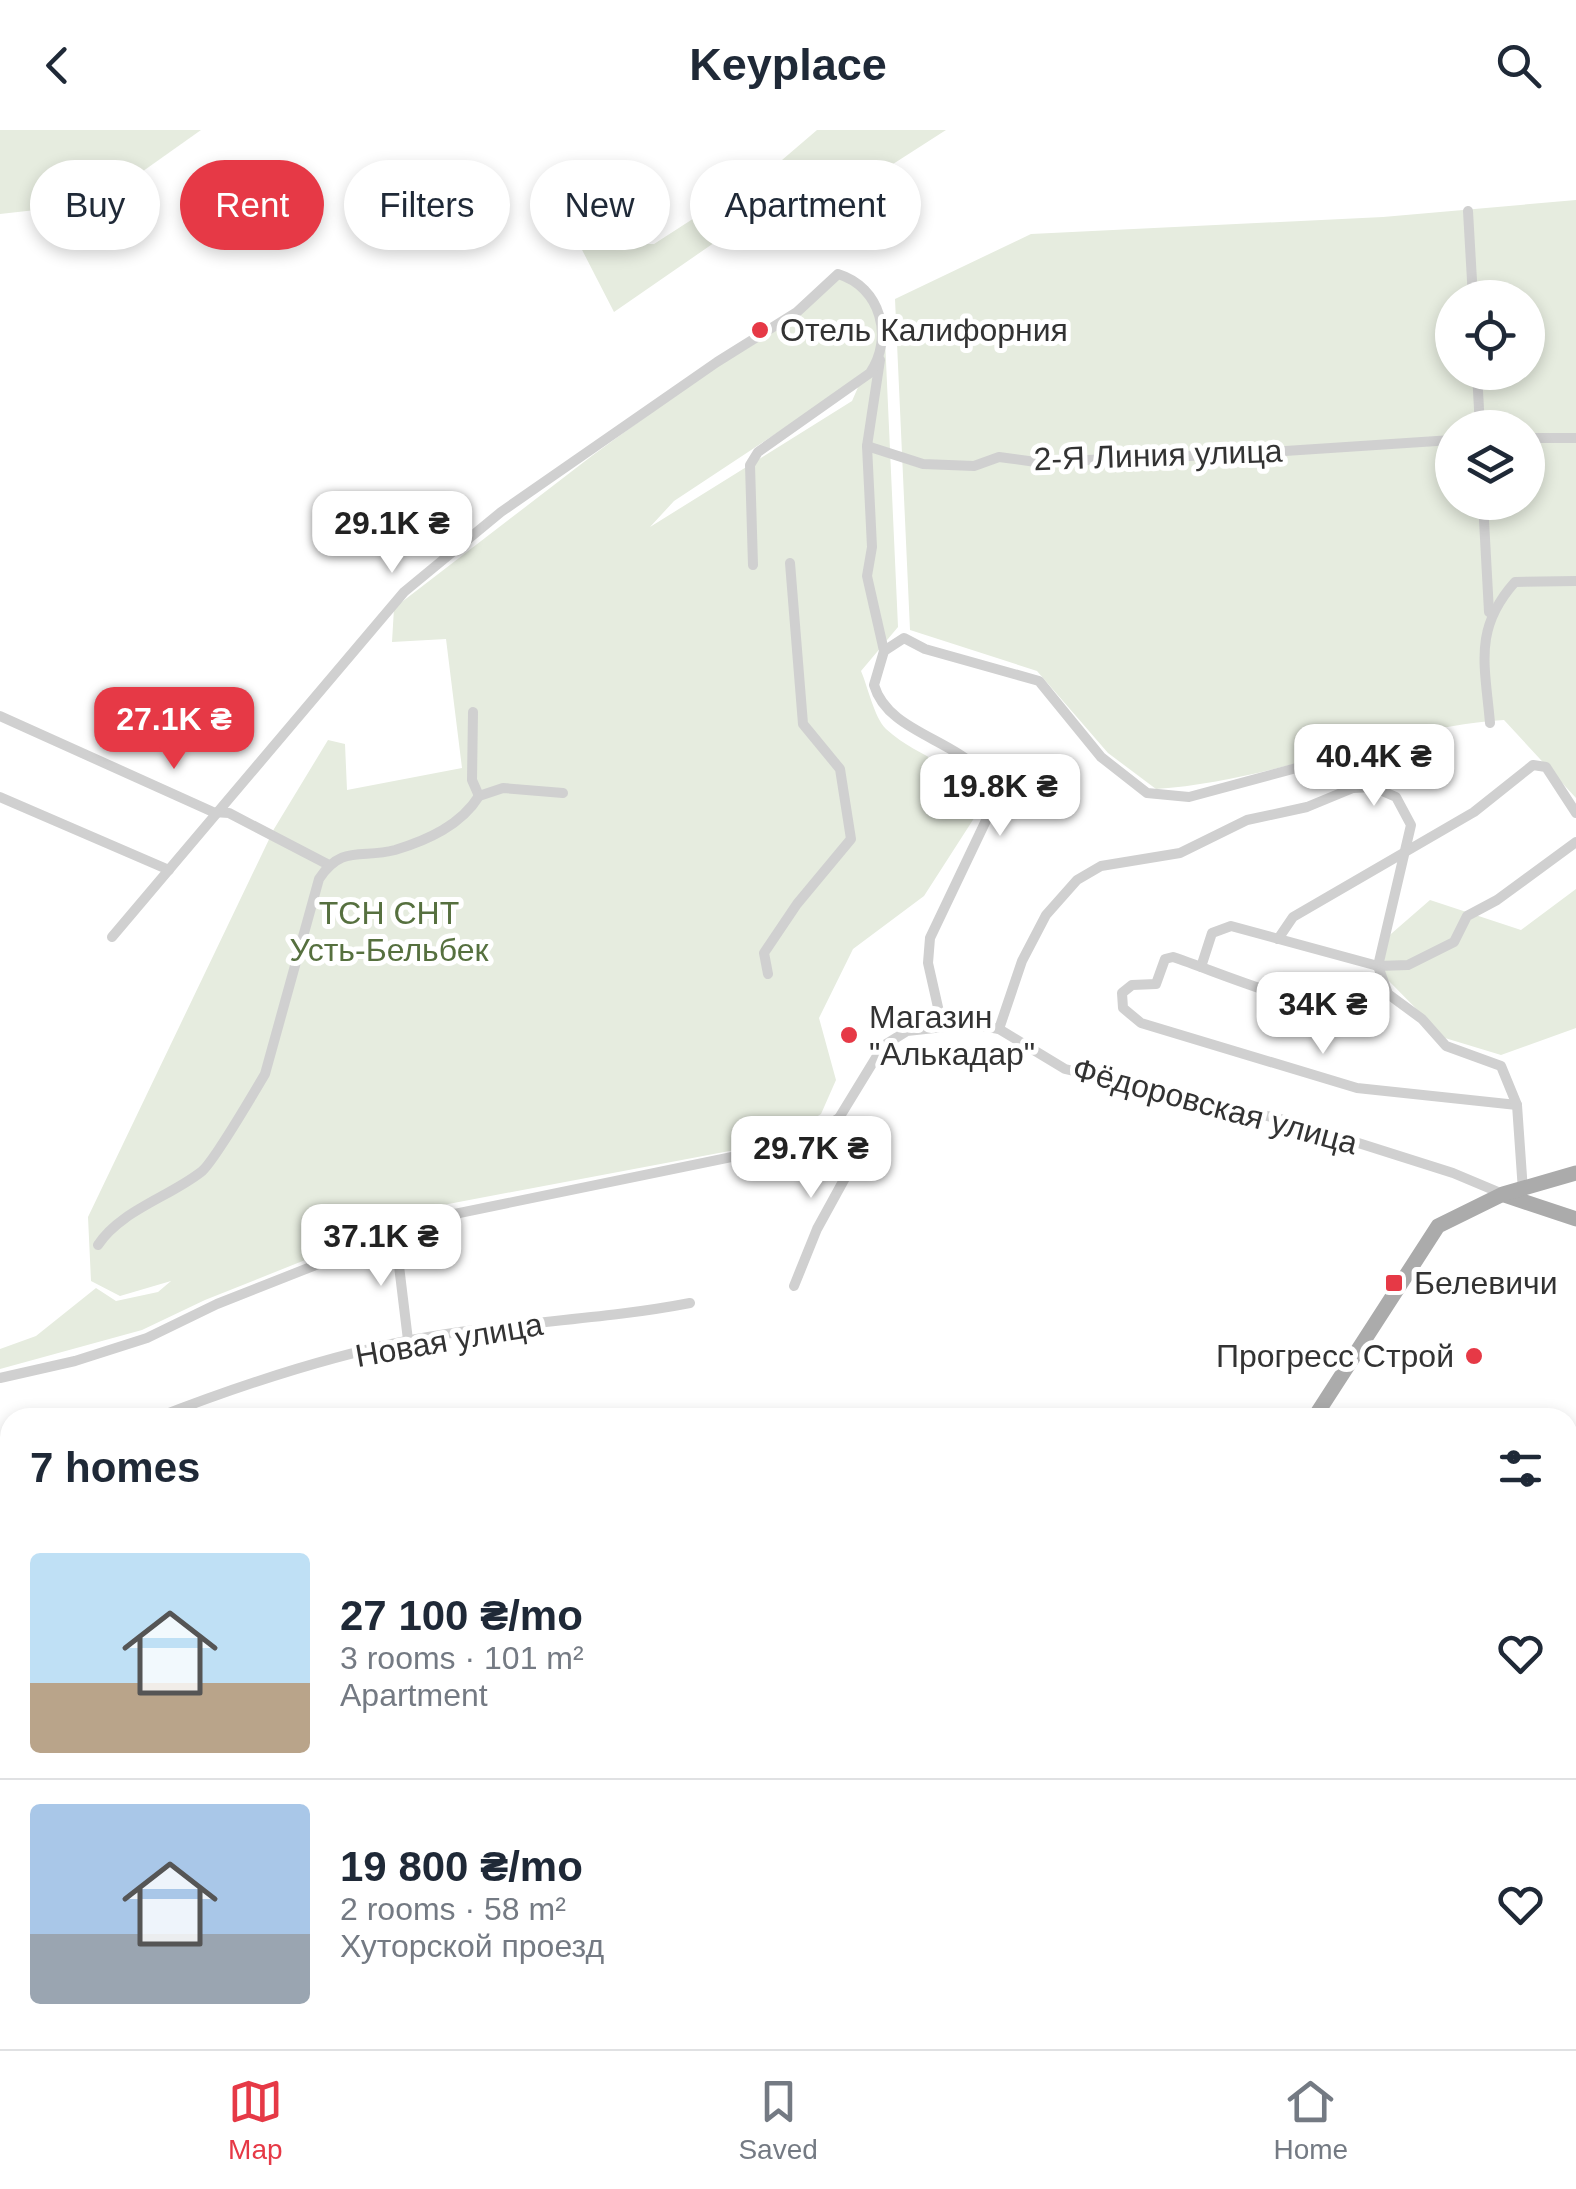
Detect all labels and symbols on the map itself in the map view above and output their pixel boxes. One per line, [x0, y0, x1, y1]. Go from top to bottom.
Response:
place label: Отель Калифорния [780, 312, 1068, 348]
marker: Отель Калифорния [749, 319, 771, 341]
street label: 2-Я Линия улица [1033, 433, 1283, 477]
pin: 29.1K ₴ [300, 491, 484, 576]
pin: 27.1K ₴ [82, 687, 266, 772]
pin: 40.4K ₴ [1282, 724, 1466, 809]
pin: 19.8K ₴ [908, 754, 1092, 839]
park label: ТСН СНТ Усть-Бельбек [289, 895, 490, 968]
pin: 34K ₴ [1253, 972, 1393, 1057]
place label: Магазин "Алькадар" [869, 999, 1035, 1072]
marker: Магазин "Алькадар" [838, 1024, 860, 1046]
street label: Фёдоровская улица [1069, 1051, 1362, 1161]
pin: 29.7K ₴ [719, 1116, 903, 1201]
pin: 37.1K ₴ [289, 1204, 473, 1289]
place label: Белевичи [1414, 1265, 1558, 1301]
marker: Белевичи [1383, 1272, 1405, 1294]
street label: Новая улица [353, 1306, 546, 1374]
place label: Прогресс Строй [1216, 1338, 1454, 1374]
marker: Прогресс Строй [1463, 1345, 1485, 1367]

